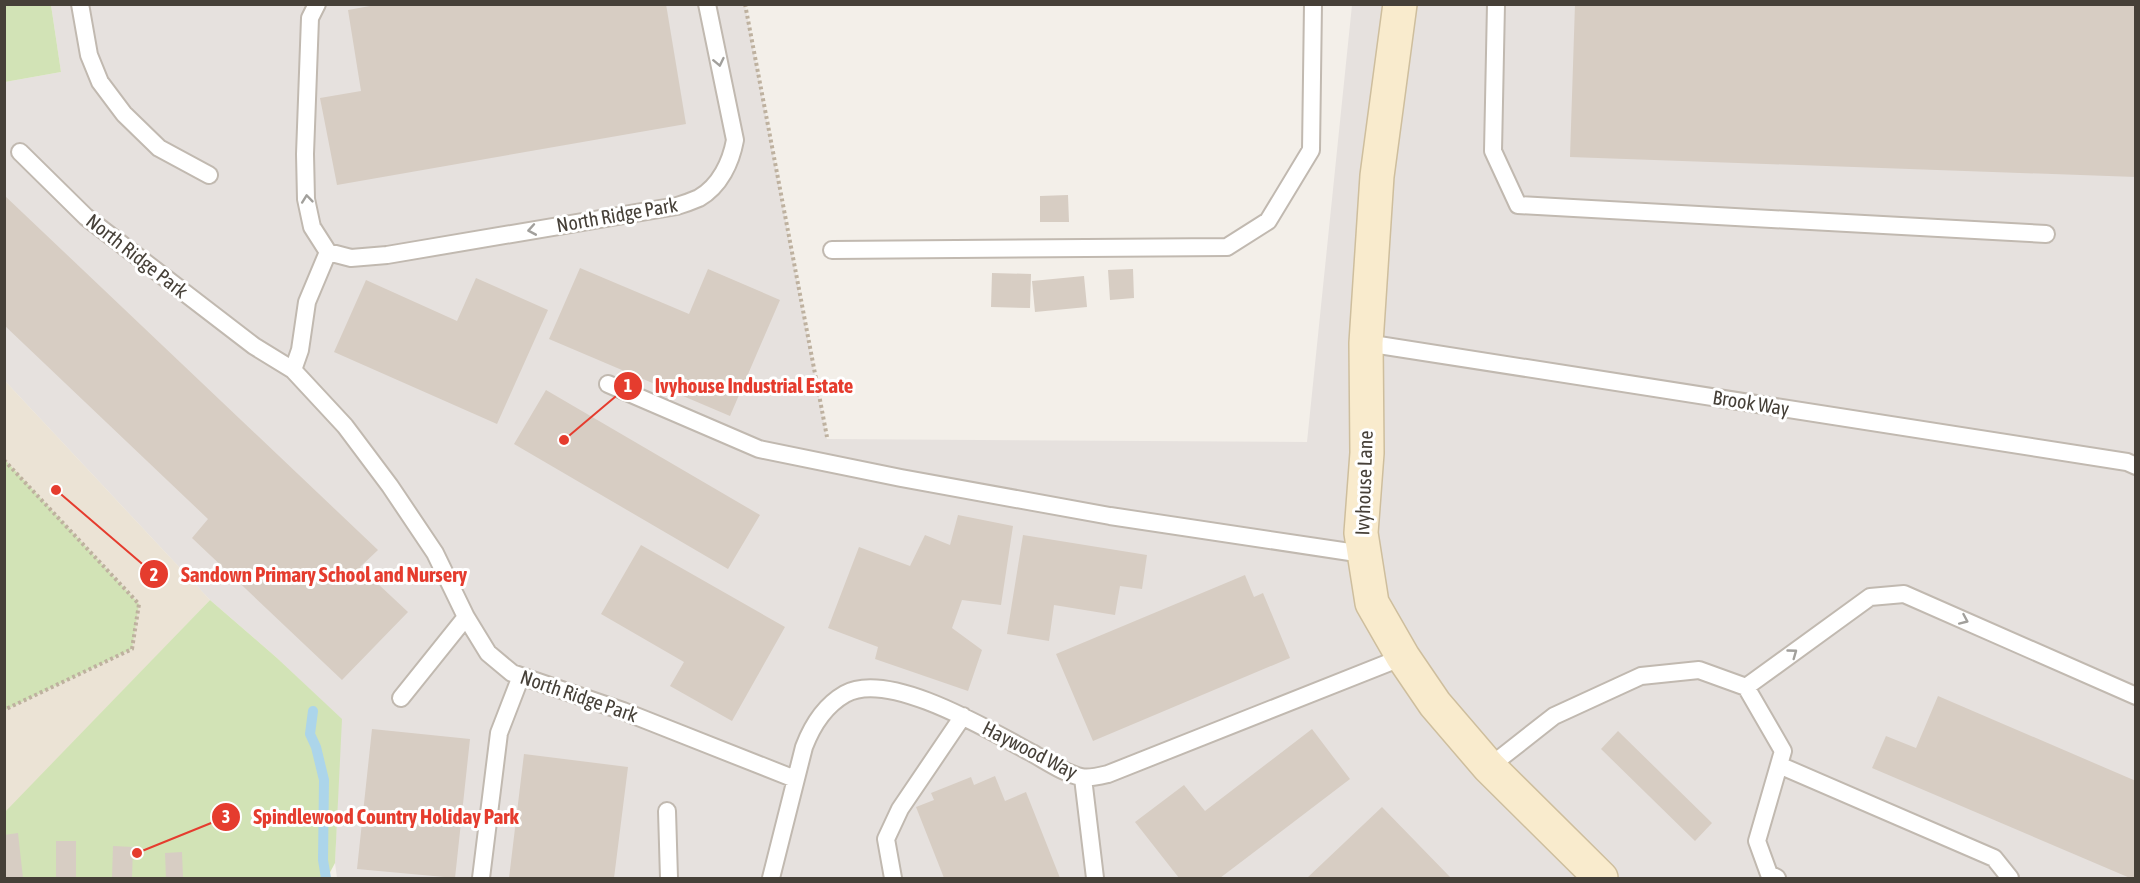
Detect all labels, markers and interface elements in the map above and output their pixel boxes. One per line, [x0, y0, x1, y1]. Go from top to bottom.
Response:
one-way arrow [712, 56, 725, 66]
street label: North Ridge Park [555, 193, 679, 236]
one-way arrow [301, 194, 314, 203]
street label: North Ridge Park [82, 209, 193, 303]
one-way arrow [527, 223, 537, 236]
callout: Ivyhouse Industrial Estate [613, 366, 865, 405]
text: Ivyhouse Industrial Estate [655, 373, 853, 397]
text: 1 [624, 375, 632, 396]
street label: Brook Way [1711, 385, 1791, 420]
street label: Ivyhouse Lane [1350, 430, 1377, 536]
callout: Sandown Primary School and Nursery [139, 555, 479, 594]
text: Sandown Primary School and Nursery [181, 562, 467, 586]
text: 2 [150, 564, 158, 585]
one-way arrow [1958, 613, 1969, 625]
one-way arrow [1787, 649, 1798, 660]
street label: North Ridge Park [517, 665, 641, 726]
street label: Haywood Way [979, 716, 1082, 783]
callout: Spindlewood Country Holiday Park [211, 797, 531, 836]
text: Spindlewood Country Holiday Park [253, 804, 520, 828]
text: 3 [222, 806, 230, 827]

